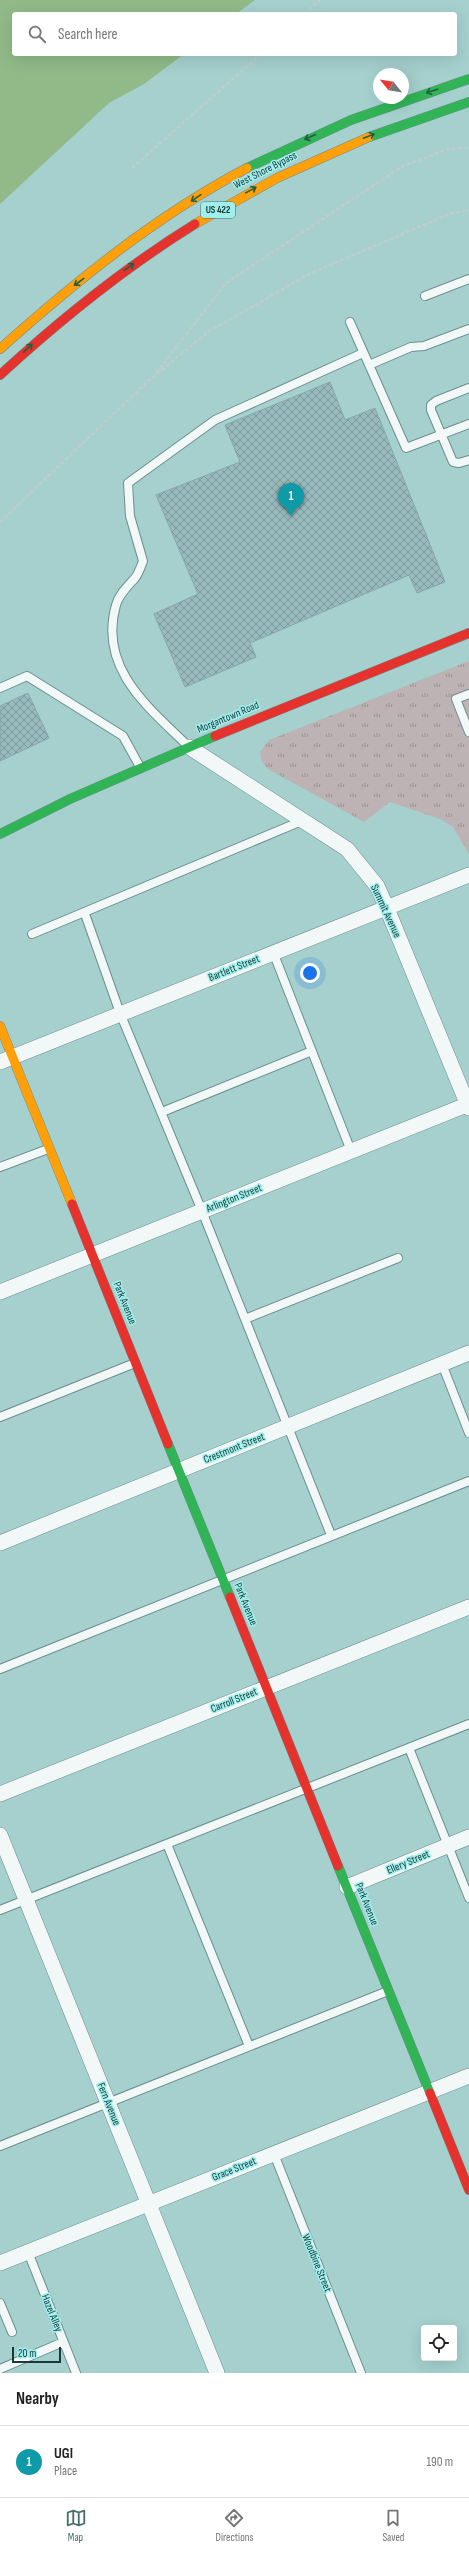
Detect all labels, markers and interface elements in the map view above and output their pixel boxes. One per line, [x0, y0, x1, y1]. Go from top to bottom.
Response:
search box [12, 12, 457, 56]
icon: search [26, 23, 48, 45]
text: Search here [58, 25, 118, 44]
north arrow [373, 68, 409, 104]
one-way arrow [425, 88, 438, 95]
one-way arrow [363, 132, 375, 140]
one-way arrow [305, 134, 317, 141]
street label: West Shore Bypass [231, 148, 299, 192]
one-way arrow [245, 186, 257, 194]
one-way arrow [190, 194, 201, 202]
road number: US 422 [201, 202, 235, 218]
one-way arrow [123, 263, 134, 271]
one-way arrow [73, 277, 84, 286]
one-way arrow [23, 343, 33, 353]
pin: 1 [278, 483, 304, 516]
street label: Morgantown Road [195, 698, 261, 736]
street label: Summit Avenue [368, 882, 404, 940]
street label: Bartlett Street [207, 952, 262, 984]
your location [300, 963, 320, 983]
street label: Arlington Street [203, 1181, 264, 1215]
street label: Park Avenue [111, 1280, 139, 1326]
street label: Crestmont Street [202, 1430, 267, 1466]
street label: Park Avenue [232, 1581, 260, 1627]
street label: Carroll Street [209, 1685, 260, 1715]
street label: Ellery Street [385, 1847, 432, 1877]
street label: Park Avenue [353, 1881, 381, 1927]
street label: Fern Avenue [95, 2081, 123, 2127]
street label: Grace Street [210, 2154, 259, 2184]
street label: Woodbine Street [299, 2232, 335, 2294]
street label: Hazel Alley [39, 2292, 66, 2334]
map controls [421, 2325, 457, 2361]
button: locate [421, 2325, 457, 2361]
scale bar [12, 2345, 61, 2364]
text: 20 m [18, 2347, 36, 2360]
text: Nearby [16, 2389, 59, 2409]
text: UGI [54, 2444, 73, 2463]
text: 1 [26, 2454, 32, 2470]
text: 190 m [426, 2454, 453, 2470]
text: Place [54, 2463, 77, 2479]
tab: Map [65, 2507, 87, 2544]
tab: Directions [216, 2507, 253, 2544]
tab: Saved [382, 2507, 404, 2544]

